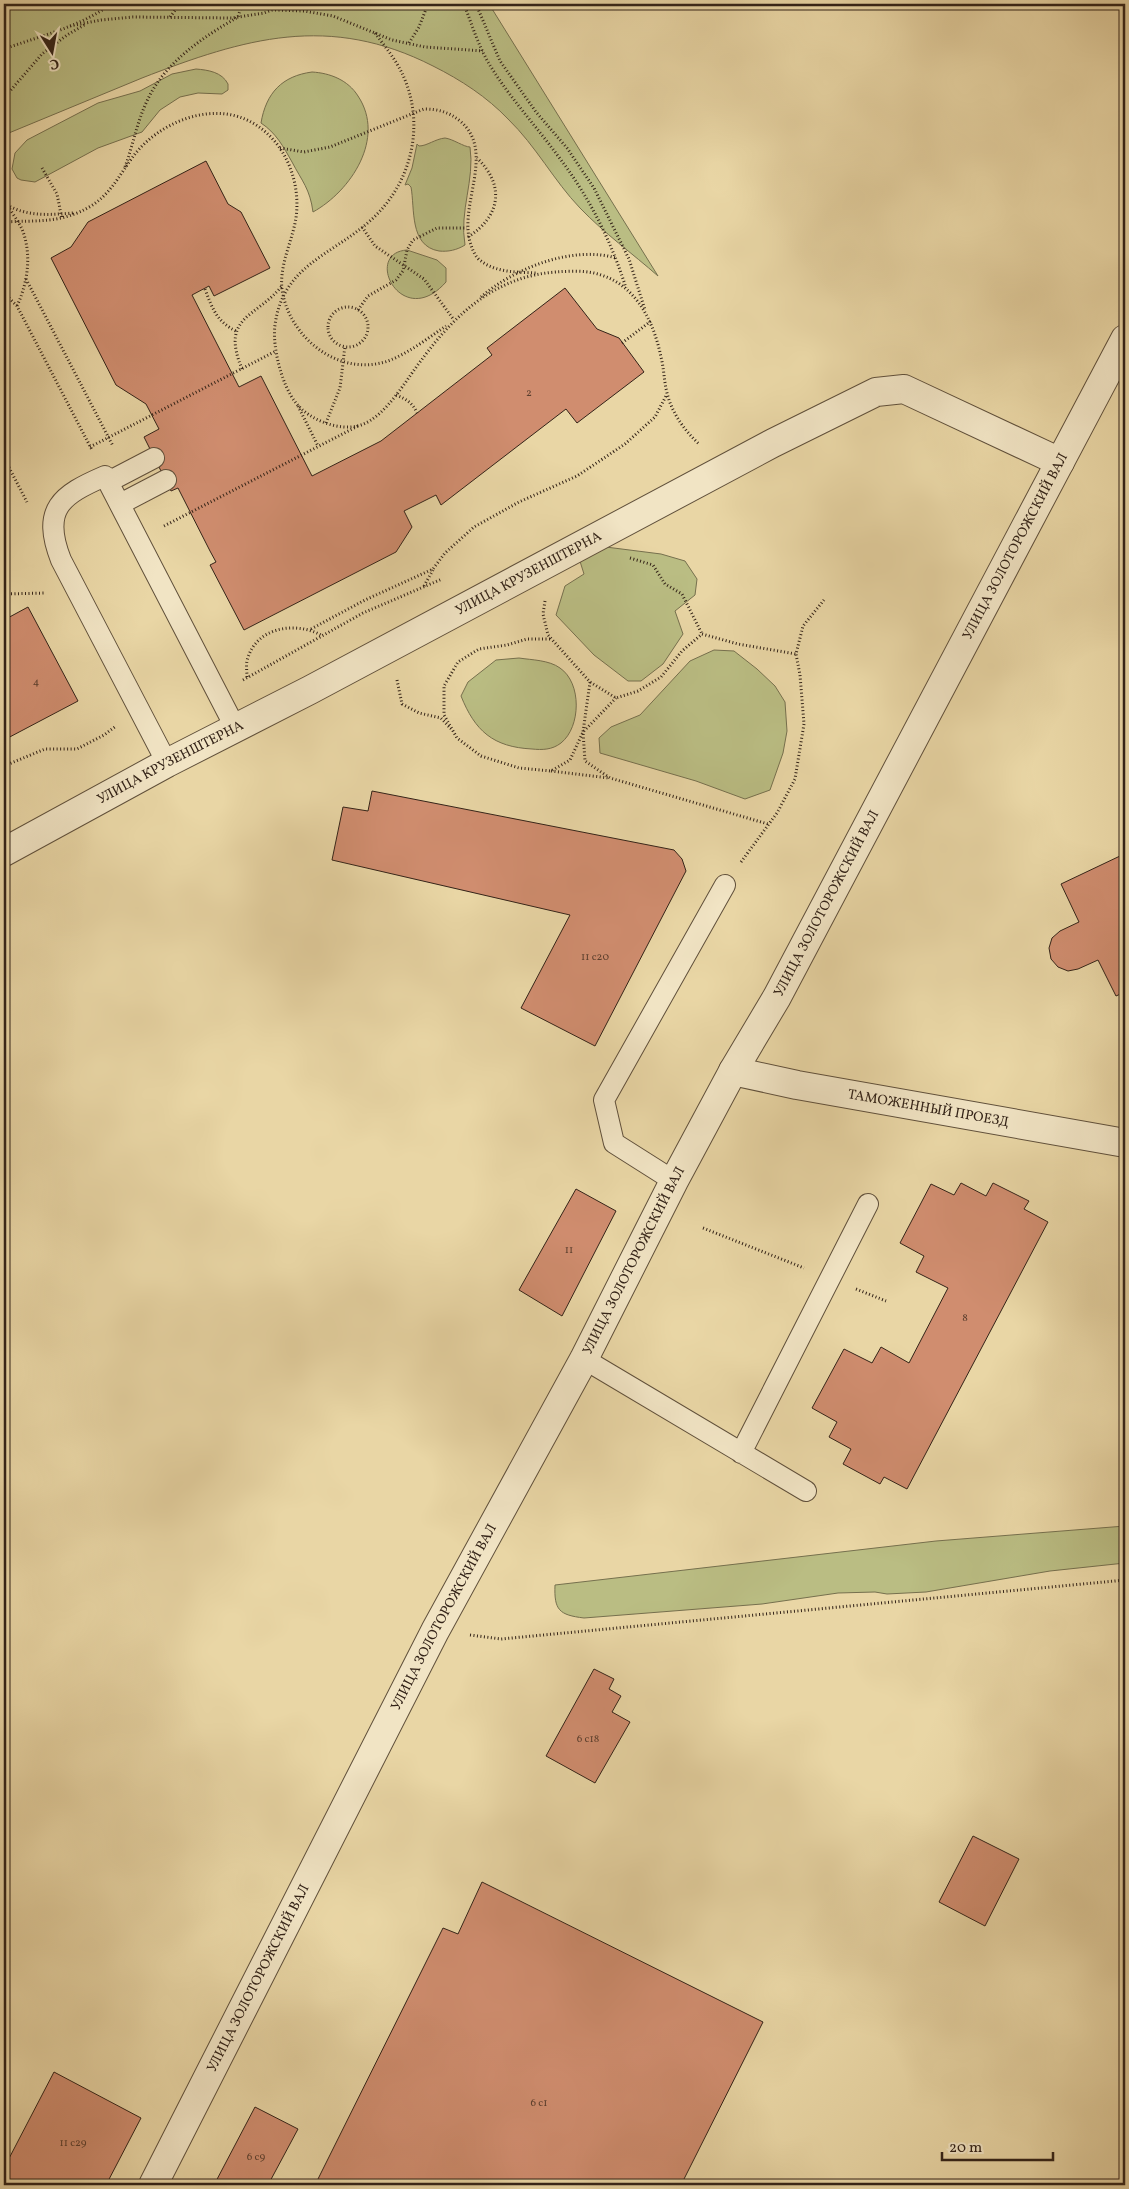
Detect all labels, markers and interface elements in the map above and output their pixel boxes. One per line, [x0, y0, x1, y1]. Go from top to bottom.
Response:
north arrow [28, 28, 78, 78]
text: С [48, 53, 60, 73]
house number: 2 [526, 386, 532, 401]
street label: УЛИЦА ЗОЛОТОРОЖСКИЙ ВАЛ [958, 450, 1073, 643]
street label: УЛИЦА КРУЗЕНШТЕРНА [452, 527, 605, 620]
house number: 4 [33, 675, 40, 690]
street label: УЛИЦА КРУЗЕНШТЕРНА [94, 716, 247, 809]
street label: УЛИЦА ЗОЛОТОРОЖСКИЙ ВАЛ [769, 807, 884, 1000]
house number: 11 с20 [581, 950, 609, 965]
street label: ТАМОЖЕННЫЙ ПРОЕЗД [846, 1085, 1011, 1132]
street label: УЛИЦА ЗОЛОТОРОЖСКИЙ ВАЛ [578, 1163, 690, 1358]
house number: 11 [565, 1243, 573, 1258]
house number: 8 [962, 1311, 968, 1326]
street label: УЛИЦА ЗОЛОТОРОЖСКИЙ ВАЛ [387, 1521, 501, 1714]
house number: 6 с18 [577, 1732, 600, 1747]
street label: УЛИЦА ЗОЛОТОРОЖСКИЙ ВАЛ [202, 1881, 314, 2076]
house number: 6 с1 [531, 2096, 547, 2111]
scale bar [942, 2129, 1053, 2161]
house number: 11 с29 [59, 2136, 87, 2151]
text: 20 m [949, 2138, 982, 2159]
house number: 6 с9 [247, 2150, 265, 2165]

